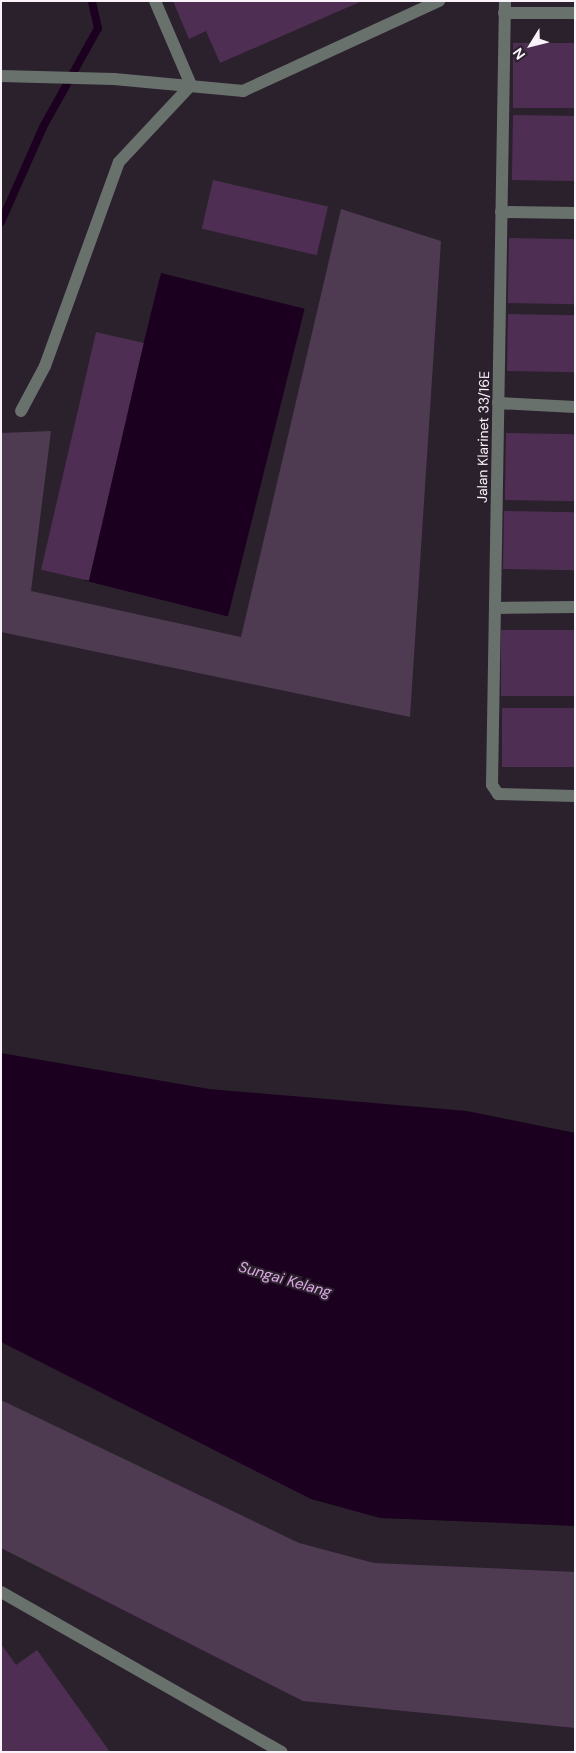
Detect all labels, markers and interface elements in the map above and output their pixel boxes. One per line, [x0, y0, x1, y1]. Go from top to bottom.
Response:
north arrow [506, 20, 556, 70]
text: N [509, 44, 529, 63]
street label: Jalan Klarinet 33/16E [473, 371, 493, 503]
water label: Sungai Kelang [237, 1258, 333, 1302]

